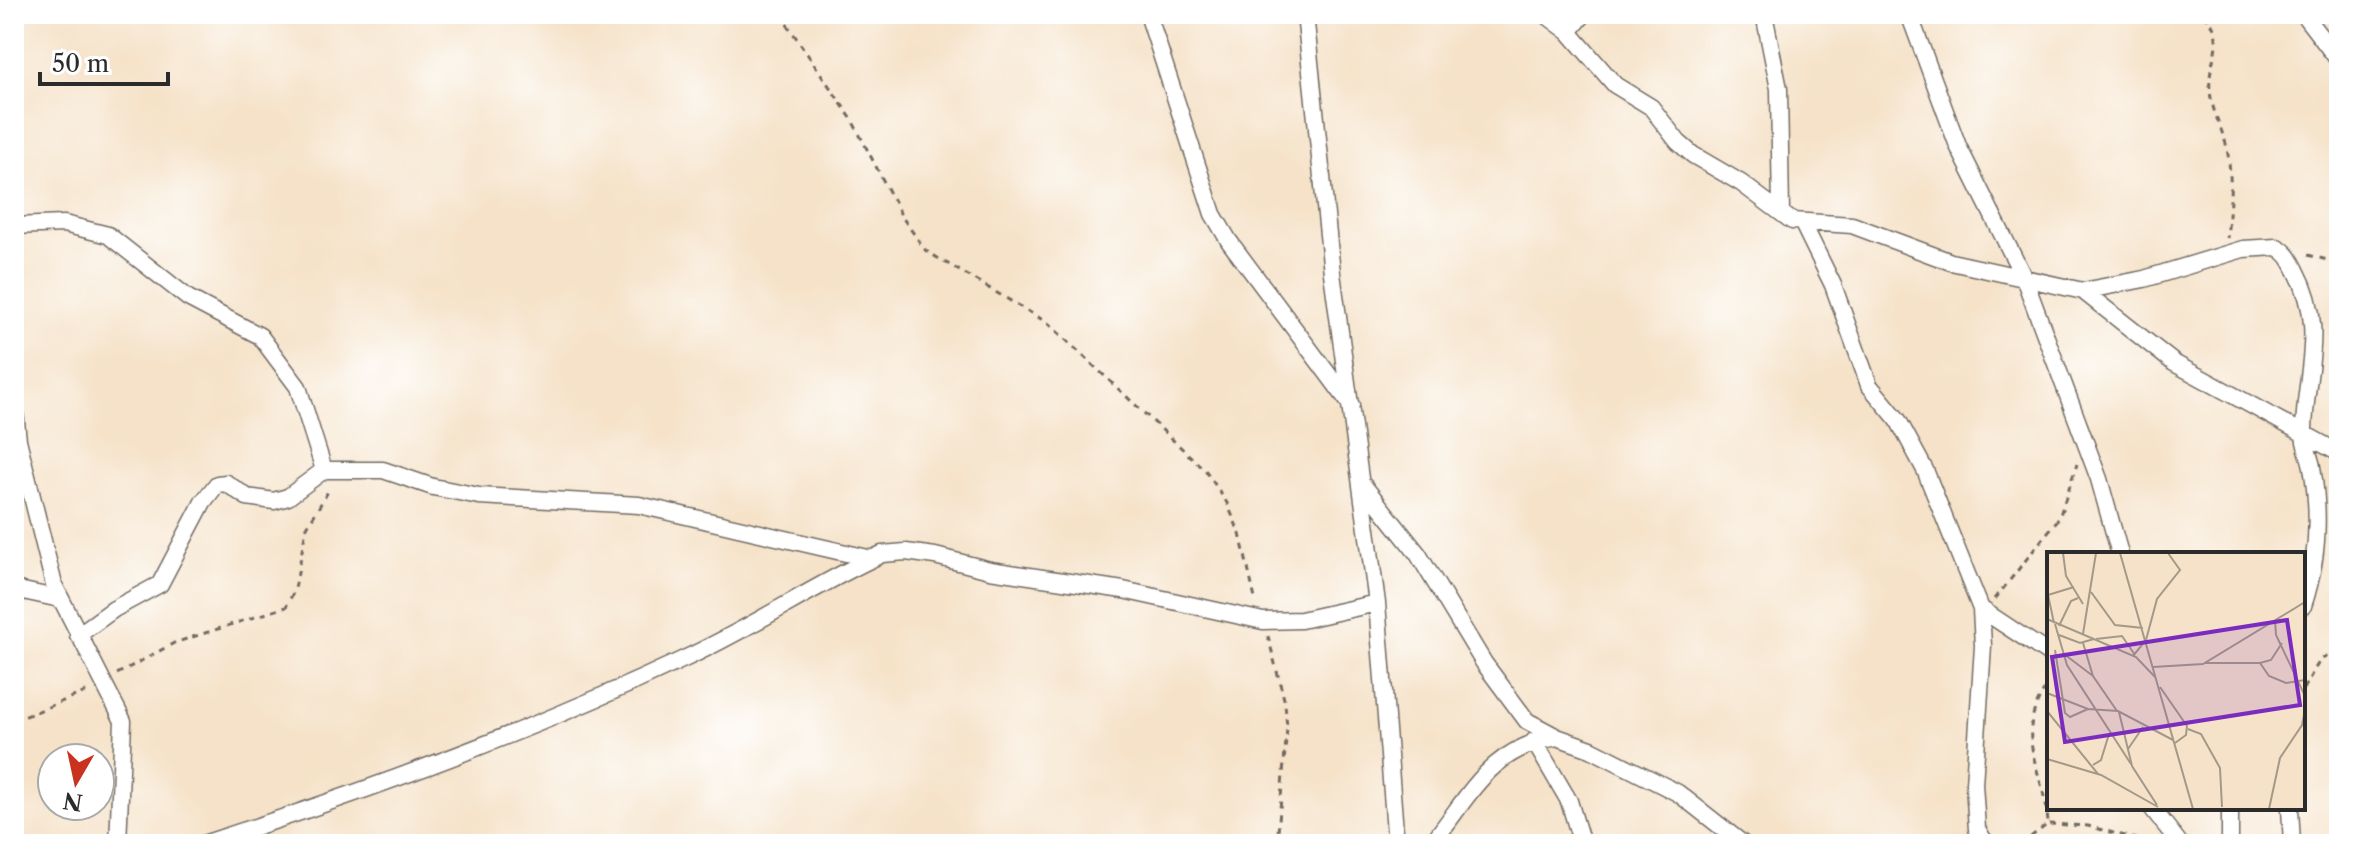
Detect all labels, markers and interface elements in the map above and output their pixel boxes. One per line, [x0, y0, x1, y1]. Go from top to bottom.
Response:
scale bar [40, 36, 168, 86]
text: 50 m [52, 49, 109, 78]
inset map [2047, 552, 2305, 810]
north arrow [36, 742, 116, 822]
text: N [61, 786, 85, 816]

